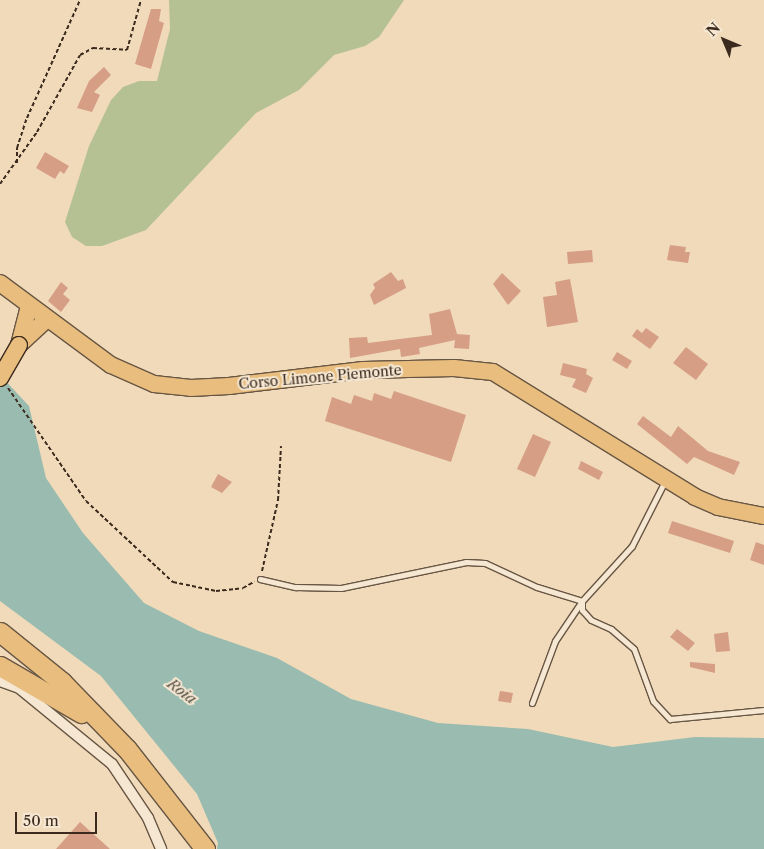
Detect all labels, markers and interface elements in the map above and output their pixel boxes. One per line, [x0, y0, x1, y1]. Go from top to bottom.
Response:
north arrow [699, 15, 749, 65]
text: N [703, 19, 724, 40]
street label: Corso Limone Piemonte [238, 362, 402, 392]
water label: Roia [164, 674, 200, 708]
scale bar [18, 802, 100, 834]
text: 50 m [23, 811, 59, 830]

